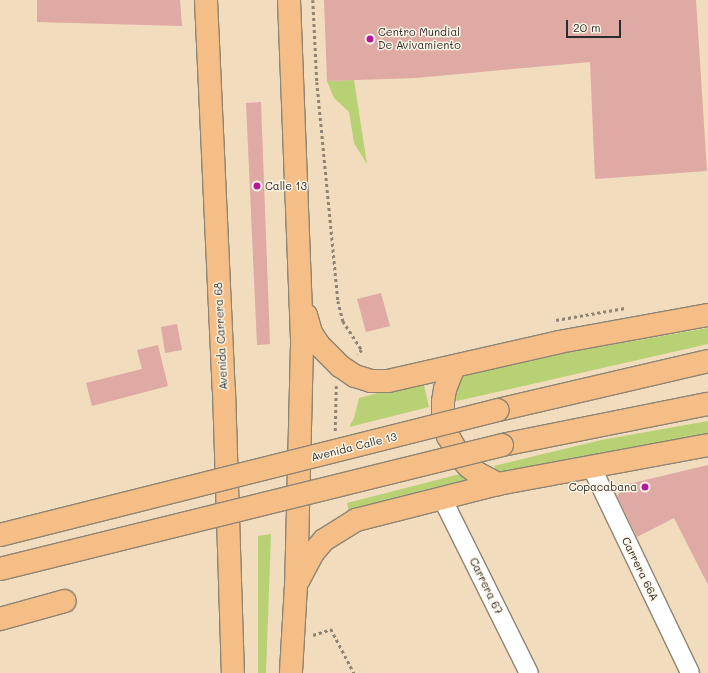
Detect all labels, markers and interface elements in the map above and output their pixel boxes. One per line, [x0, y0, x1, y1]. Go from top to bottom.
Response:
scale bar [568, 12, 623, 38]
text: 20 m [573, 19, 601, 35]
place label: Centro Mundial De Avivamiento [378, 26, 461, 52]
marker: Centro Mundial De Avivamiento [365, 34, 375, 44]
place label: Calle 13 [265, 179, 307, 193]
marker: Calle 13 [252, 181, 262, 191]
street label: Avenida Carrera 68 [212, 282, 230, 390]
street label: Avenida Calle 13 [310, 430, 398, 464]
place label: Copacabana [569, 480, 637, 494]
marker: Copacabana [640, 482, 650, 492]
street label: Carrera 66A [619, 535, 661, 603]
street label: Carrera 67 [467, 556, 505, 616]

